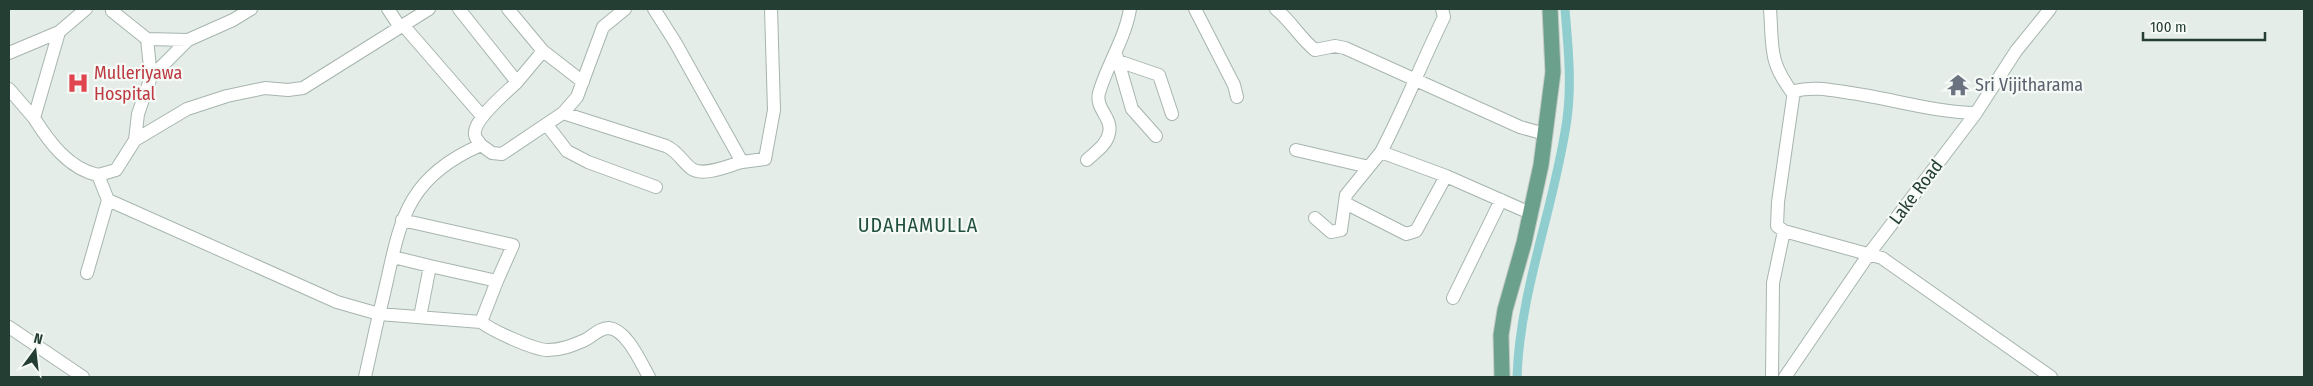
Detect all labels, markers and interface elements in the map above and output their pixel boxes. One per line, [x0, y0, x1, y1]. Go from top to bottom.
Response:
scale bar [2143, 10, 2266, 42]
text: 100 m [2150, 18, 2187, 36]
place label: Mulleriyawa Hospital [94, 62, 182, 105]
hospital icon: Mulleriyawa Hospital [65, 70, 91, 96]
temple icon: Sri Vijitharama [1945, 72, 1971, 98]
place label: Sri Vijitharama [1975, 74, 2083, 96]
street label: Lake Road [1885, 155, 1947, 229]
district label: UDAHAMULLA [858, 213, 978, 237]
north arrow [10, 326, 60, 376]
text: N [32, 330, 44, 348]

